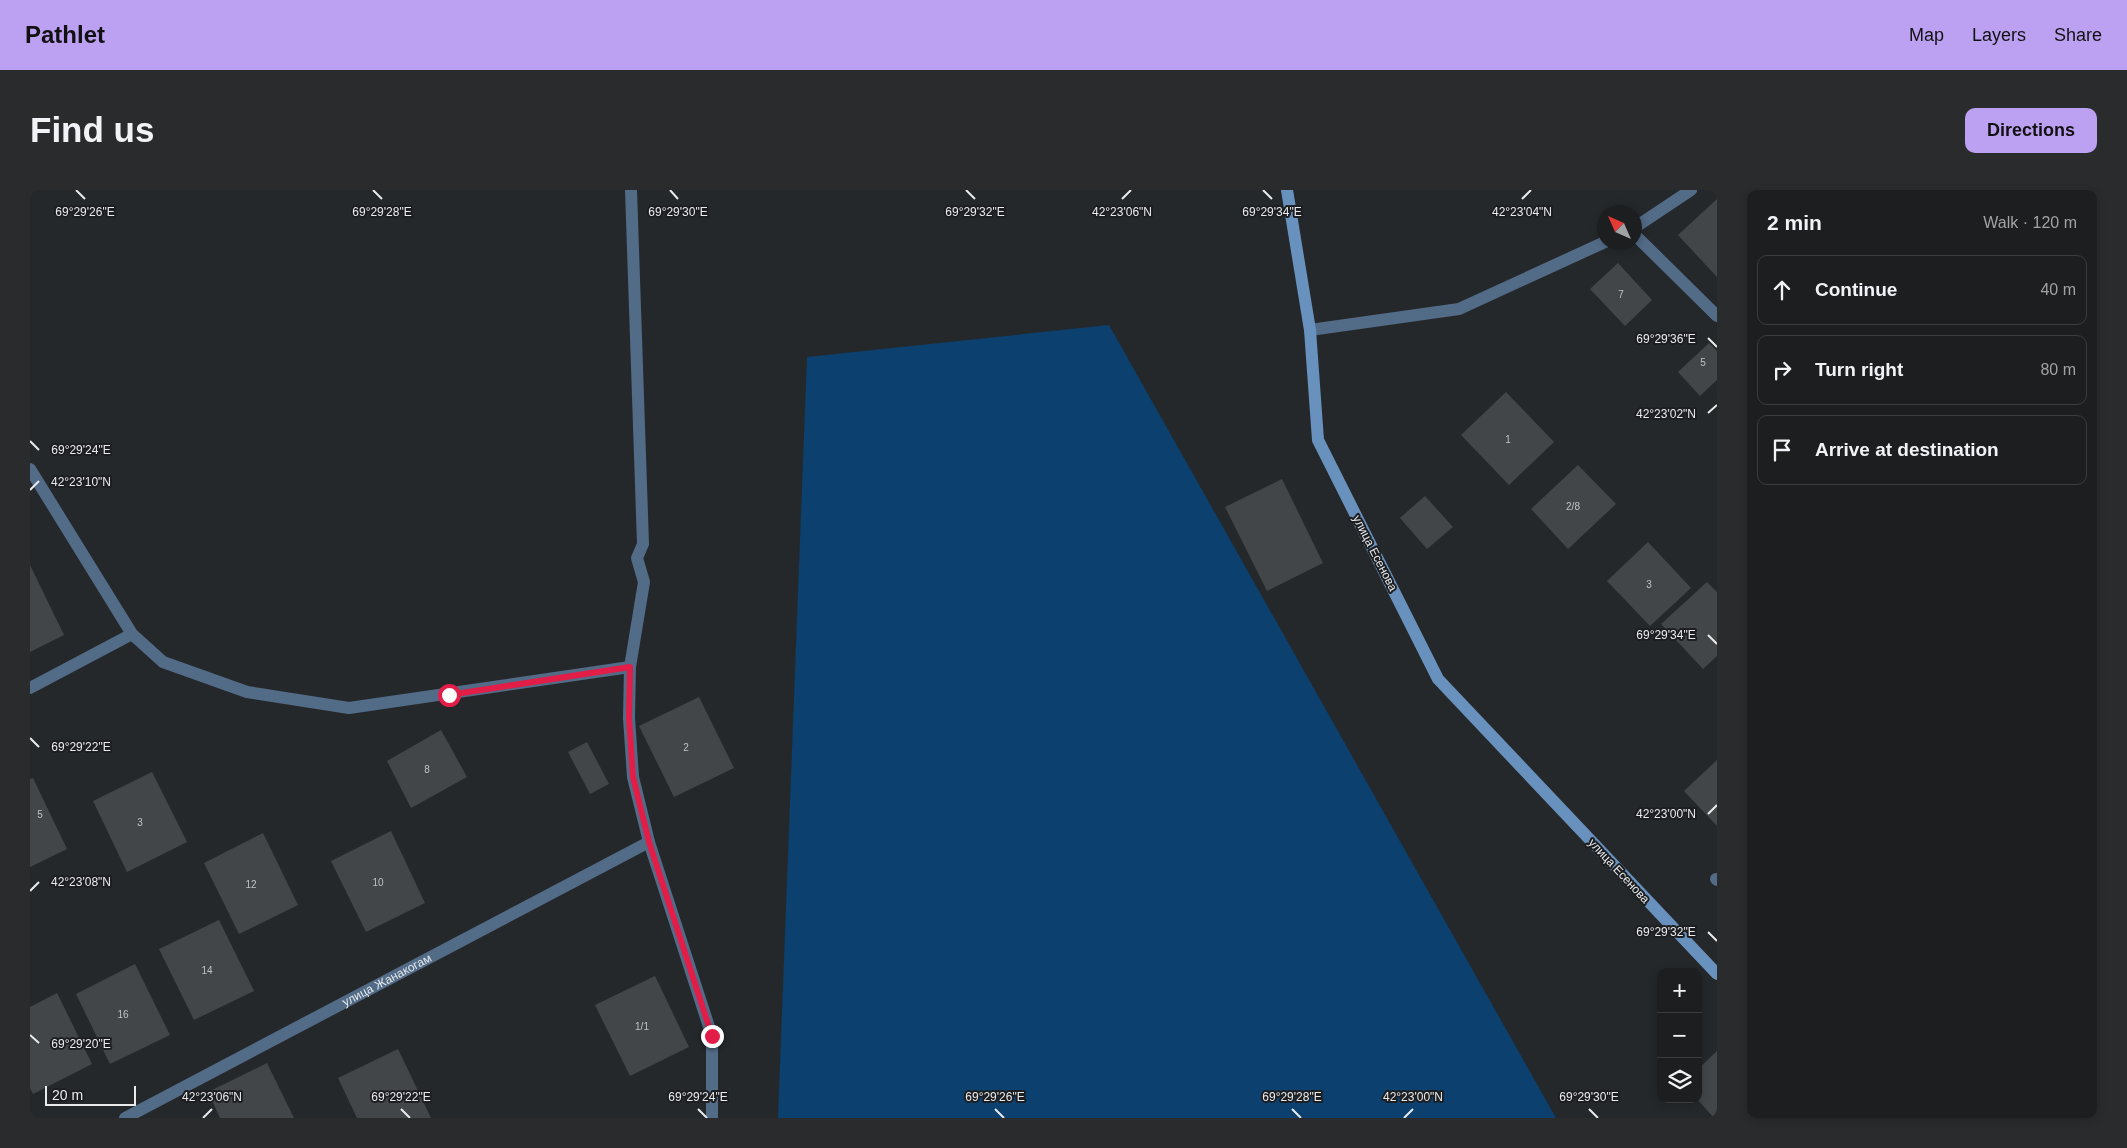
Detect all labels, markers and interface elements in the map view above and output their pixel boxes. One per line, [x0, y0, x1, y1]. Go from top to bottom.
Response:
text: Pathlet [25, 21, 105, 48]
text: Map [1909, 25, 1944, 45]
text: Layers [1972, 25, 2026, 45]
text: Share [2054, 25, 2102, 45]
button: Directions [1965, 108, 2097, 153]
text: Find us [30, 110, 154, 149]
text: 69°29'26"E [55, 205, 115, 219]
text: 69°29'28"E [352, 205, 412, 219]
text: 69°29'30"E [648, 205, 708, 219]
text: 69°29'32"E [945, 205, 1005, 219]
text: 42°23'06"N [1092, 205, 1152, 219]
text: 69°29'34"E [1242, 205, 1302, 219]
text: 42°23'04"N [1492, 205, 1552, 219]
north arrow [1597, 205, 1642, 250]
text: 2 min [1767, 211, 1822, 234]
text: Walk · 120 m [1983, 214, 2077, 231]
icon: ahead [1768, 276, 1796, 304]
text: Continue [1815, 279, 1897, 300]
text: 40 m [2040, 281, 2076, 298]
house number: 7 [1618, 289, 1624, 300]
text: 69°29'36"E [1636, 332, 1696, 346]
icon: right [1768, 356, 1796, 384]
house number: 5 [1700, 357, 1706, 368]
text: Turn right [1815, 359, 1903, 380]
text: 80 m [2040, 361, 2076, 378]
text: 42°23'02"N [1636, 407, 1696, 421]
house number: 1 [1505, 434, 1511, 445]
icon: arrive [1768, 436, 1796, 464]
text: Arrive at destination [1815, 439, 1999, 460]
text: 69°29'24"E [51, 443, 111, 457]
text: 42°23'10"N [51, 475, 111, 489]
house number: 2/8 [1566, 501, 1580, 512]
street label: улица Есенова [1350, 513, 1400, 593]
house number: 3 [1646, 579, 1652, 590]
text: 69°29'34"E [1636, 628, 1696, 642]
route start [438, 684, 461, 707]
text: 69°29'22"E [51, 740, 111, 754]
house number: 2 [683, 742, 689, 753]
house number: 8 [424, 764, 430, 775]
text: 42°23'00"N [1636, 807, 1696, 821]
house number: 5 [37, 809, 43, 820]
house number: 3 [137, 817, 143, 828]
street label: улица Есенова [1586, 836, 1653, 906]
text: 42°23'08"N [51, 875, 111, 889]
house number: 10 [372, 877, 384, 888]
house number: 12 [245, 879, 257, 890]
text: 69°29'32"E [1636, 925, 1696, 939]
street label: улица Жанакогам [340, 951, 434, 1009]
house number: 14 [201, 965, 213, 976]
map controls [1657, 968, 1702, 1103]
button: + [1657, 968, 1702, 1013]
house number: 16 [117, 1009, 129, 1020]
button: − [1657, 1013, 1702, 1058]
house number: 1/1 [635, 1021, 649, 1032]
route end [701, 1025, 724, 1048]
text: 69°29'20"E [51, 1037, 111, 1051]
button: layers [1657, 1058, 1702, 1103]
scale bar [45, 1083, 136, 1106]
text: 20 m [52, 1087, 83, 1103]
text: 42°23'06"N [182, 1090, 242, 1104]
text: 69°29'22"E [371, 1090, 431, 1104]
text: 69°29'24"E [668, 1090, 728, 1104]
text: 69°29'26"E [965, 1090, 1025, 1104]
text: 69°29'28"E [1262, 1090, 1322, 1104]
text: 42°23'00"N [1383, 1090, 1443, 1104]
text: 69°29'30"E [1559, 1090, 1619, 1104]

